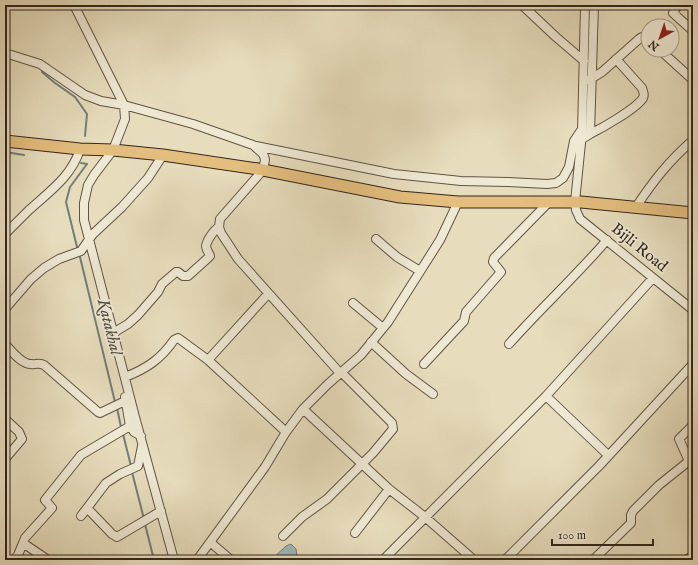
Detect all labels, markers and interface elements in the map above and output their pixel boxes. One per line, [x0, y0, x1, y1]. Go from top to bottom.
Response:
north arrow [640, 18, 680, 58]
text: N [646, 36, 663, 54]
street label: Bijli Road [607, 219, 672, 277]
water label: Katakhal [92, 296, 127, 359]
scale bar [552, 521, 653, 547]
text: 100 m [558, 528, 586, 543]

